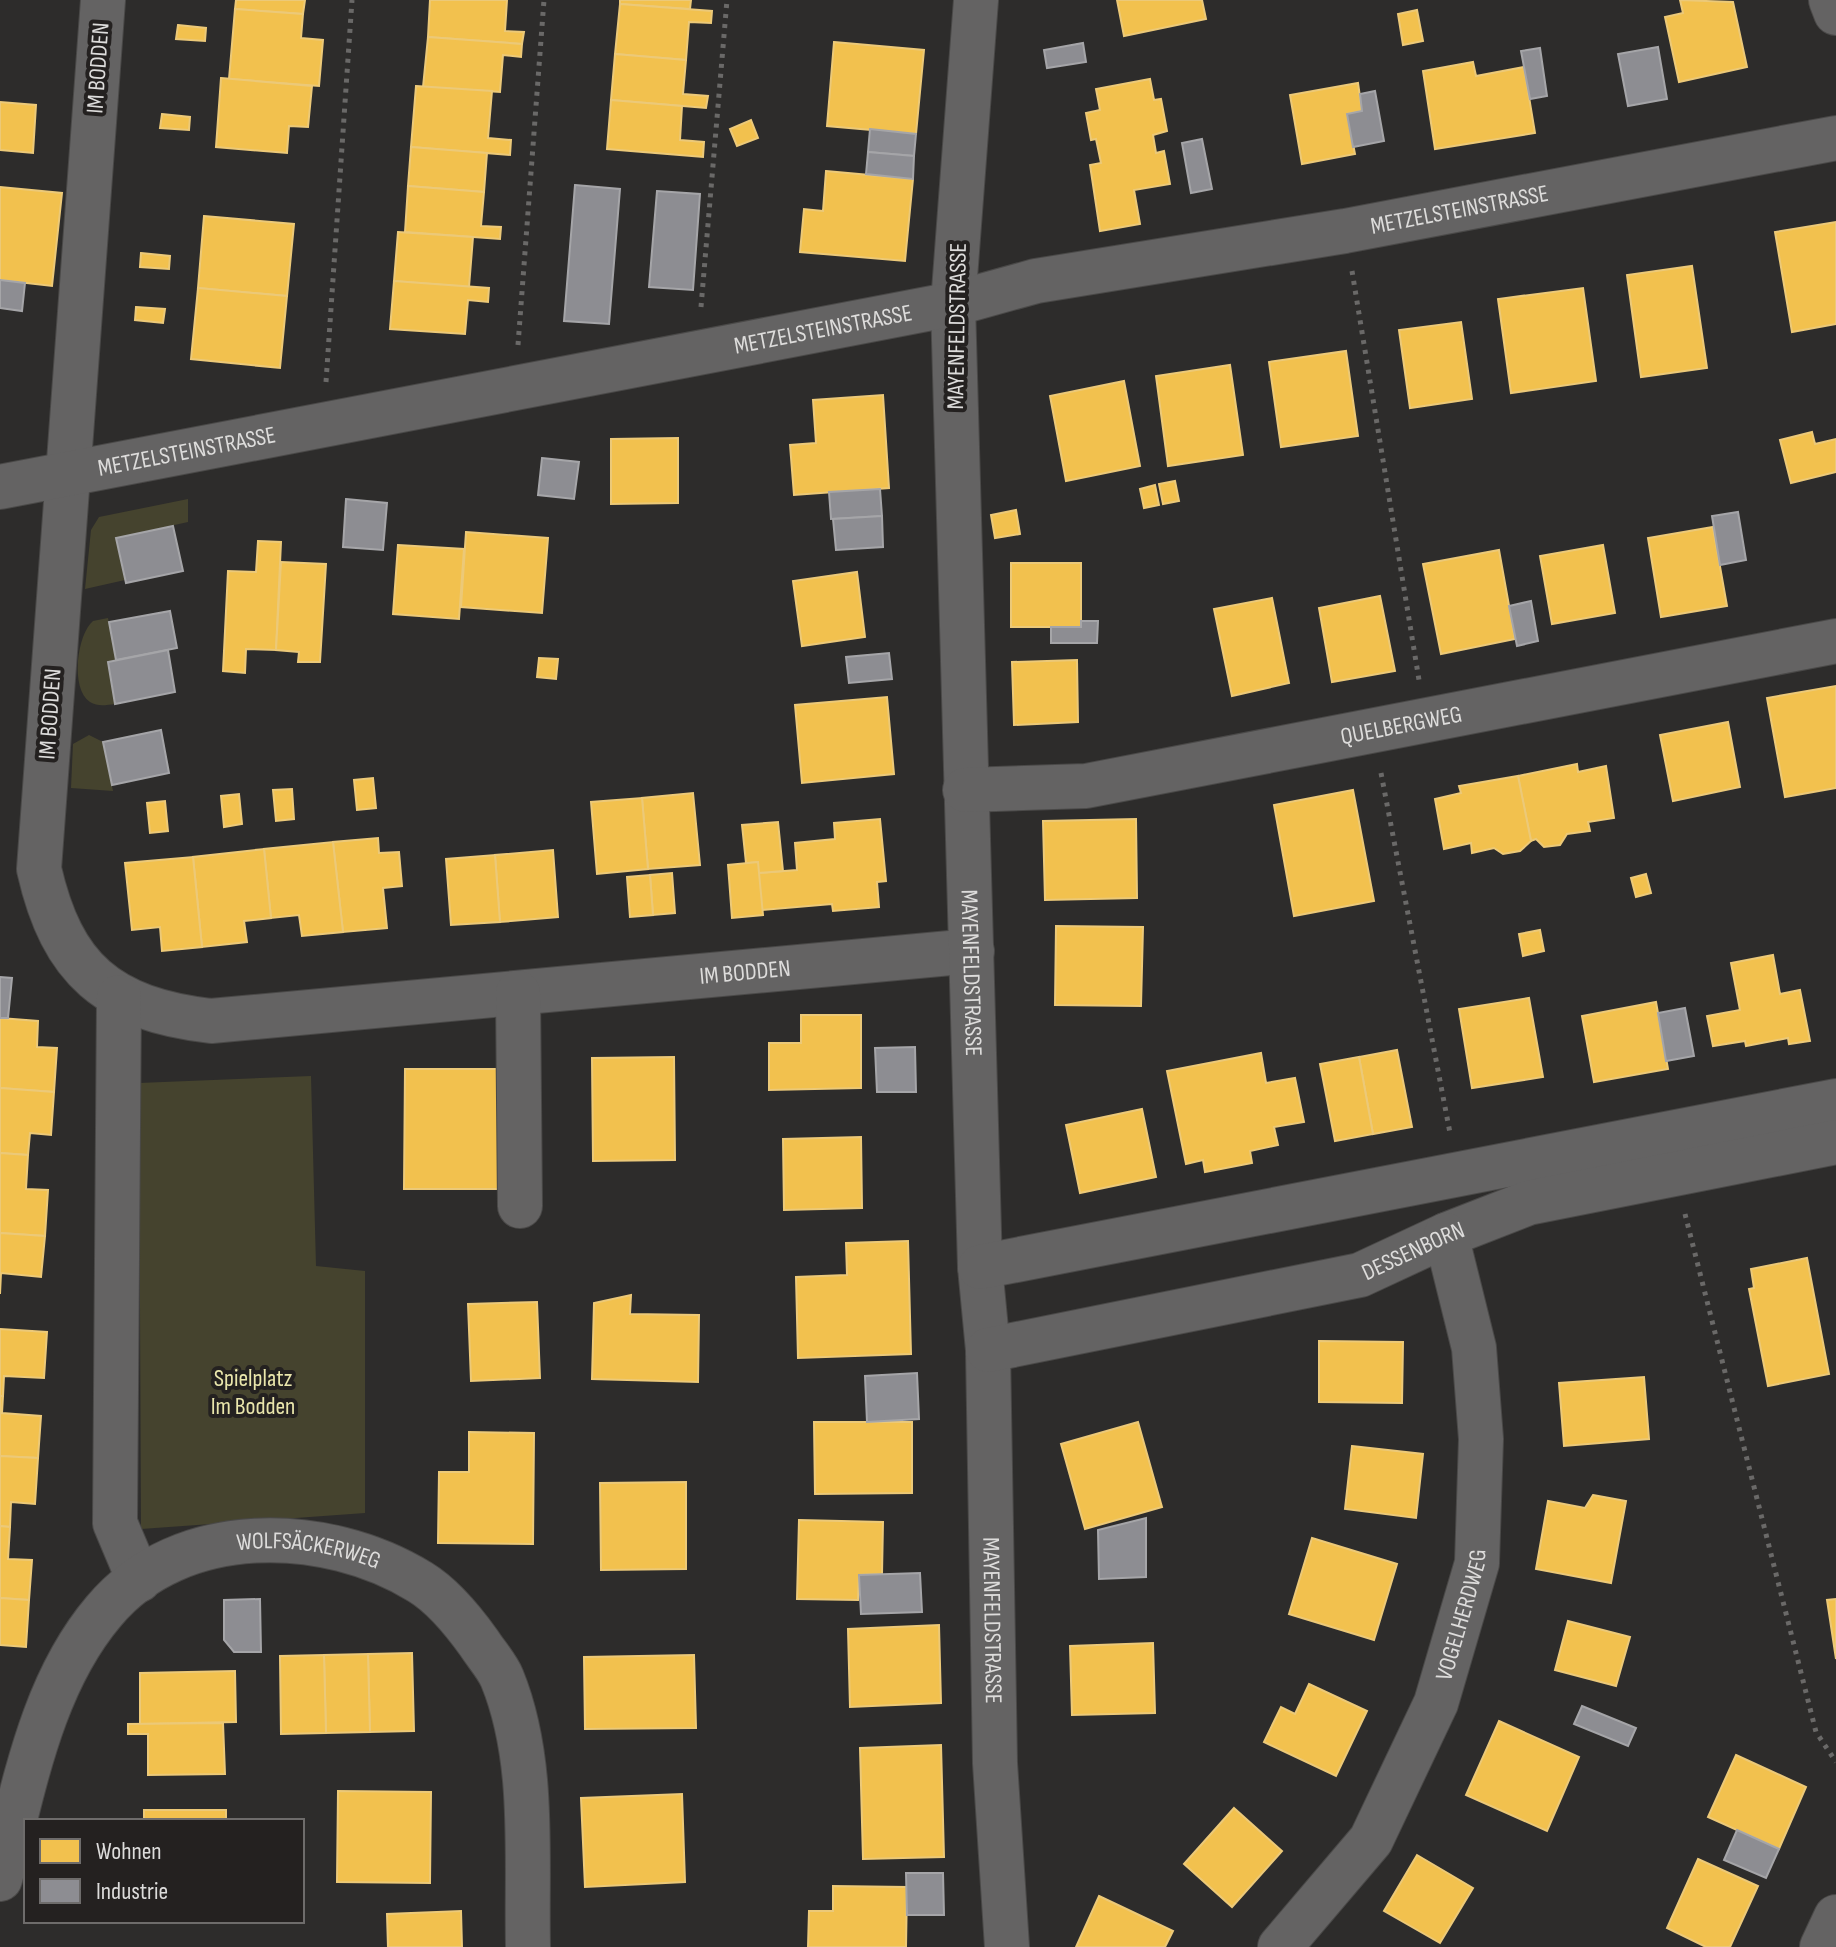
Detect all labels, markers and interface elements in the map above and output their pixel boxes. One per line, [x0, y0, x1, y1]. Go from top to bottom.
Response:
street label: IM BODDEN [80, 21, 116, 115]
street label: METZELSTEINSTRASSE [1368, 178, 1551, 240]
street label: MAYENFELDSTRASSE [941, 242, 973, 410]
street label: METZELSTEINSTRASSE [732, 298, 914, 360]
street label: METZELSTEINSTRASSE [95, 420, 278, 482]
street label: IM BODDEN [32, 667, 68, 761]
street label: QUELBERGWEG [1338, 699, 1464, 751]
street label: MAYENFELDSTRASSE [955, 889, 989, 1057]
street label: IM BODDEN [698, 953, 792, 991]
street label: DESSENBORN [1357, 1215, 1469, 1287]
park label: Spielplatz Im Bodden [211, 1364, 295, 1421]
street label: WOLFSÄCKERWEG [235, 1526, 385, 1575]
street label: MAYENFELDSTRASSE [977, 1537, 1008, 1704]
street label: VOGELHERDWEG [1429, 1549, 1492, 1684]
legend [24, 1819, 304, 1923]
text: Wohnen [96, 1837, 162, 1866]
text: Industrie [96, 1877, 168, 1906]

